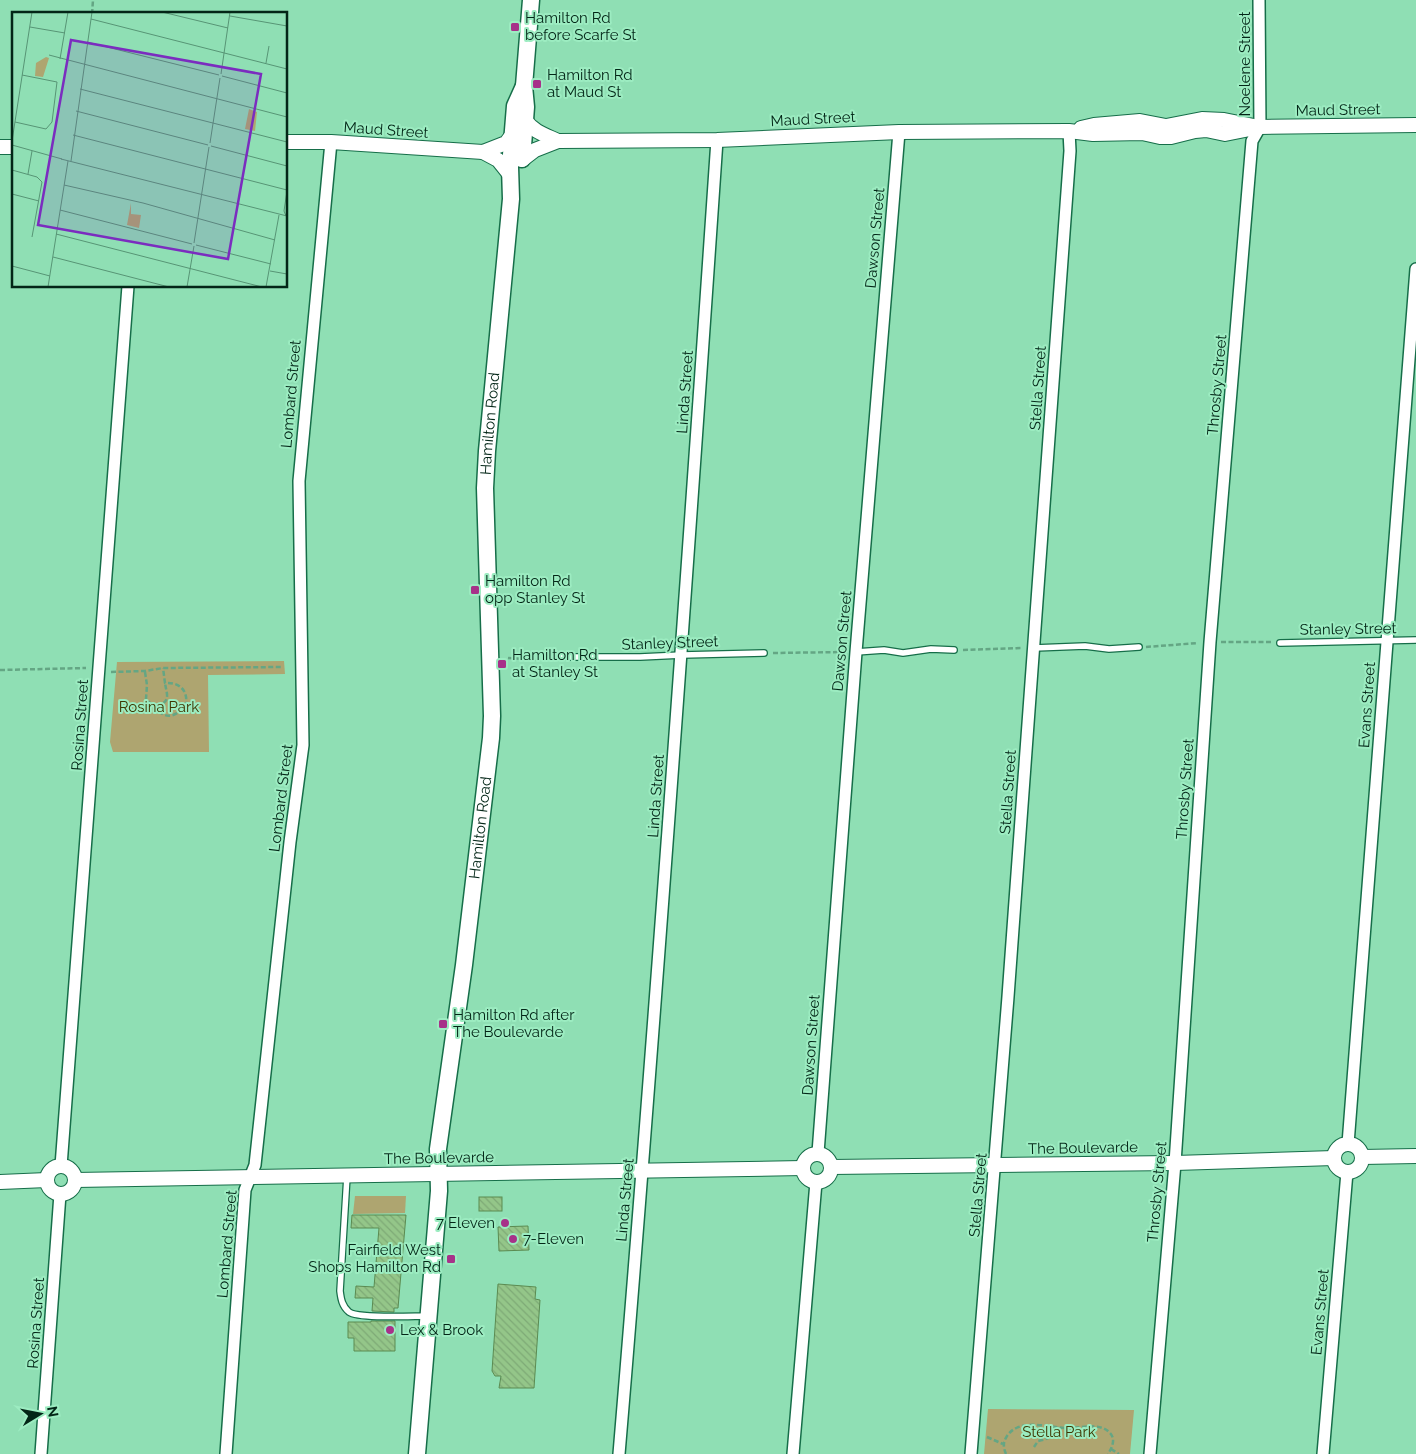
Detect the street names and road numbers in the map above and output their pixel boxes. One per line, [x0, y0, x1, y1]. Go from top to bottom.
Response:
street label: Noelene Street [1236, 11, 1254, 117]
street label: Maud Street [1295, 100, 1381, 120]
street label: Maud Street [770, 108, 856, 130]
street label: Maud Street [343, 118, 429, 142]
street label: Dawson Street [862, 187, 888, 289]
street label: Throsby Street [1204, 334, 1230, 436]
street label: Lombard Street [277, 339, 305, 449]
street label: Stella Street [1026, 345, 1050, 431]
street label: Linda Street [673, 350, 697, 434]
street label: Hamilton Road [477, 372, 503, 475]
street label: Dawson Street [829, 590, 855, 692]
street label: Stanley Street [1299, 619, 1397, 639]
street label: Stanley Street [621, 632, 719, 654]
street label: Evans Street [1355, 661, 1379, 749]
street label: Rosina Street [68, 679, 92, 771]
street label: Throsby Street [1172, 738, 1198, 840]
street label: Lombard Street [265, 743, 297, 853]
street label: Stella Street [996, 749, 1020, 835]
street label: Linda Street [644, 754, 668, 838]
street label: Hamilton Road [465, 776, 495, 880]
street label: Dawson Street [799, 994, 823, 1096]
street label: The Boulevarde [1028, 1138, 1138, 1158]
street label: Throsby Street [1144, 1141, 1170, 1243]
street label: The Boulevarde [384, 1148, 494, 1168]
street label: Stella Street [965, 1152, 991, 1238]
street label: Linda Street [612, 1158, 638, 1242]
street label: Lombard Street [213, 1189, 241, 1299]
street label: Evans Street [1307, 1268, 1333, 1356]
street label: Rosina Street [24, 1277, 48, 1369]

